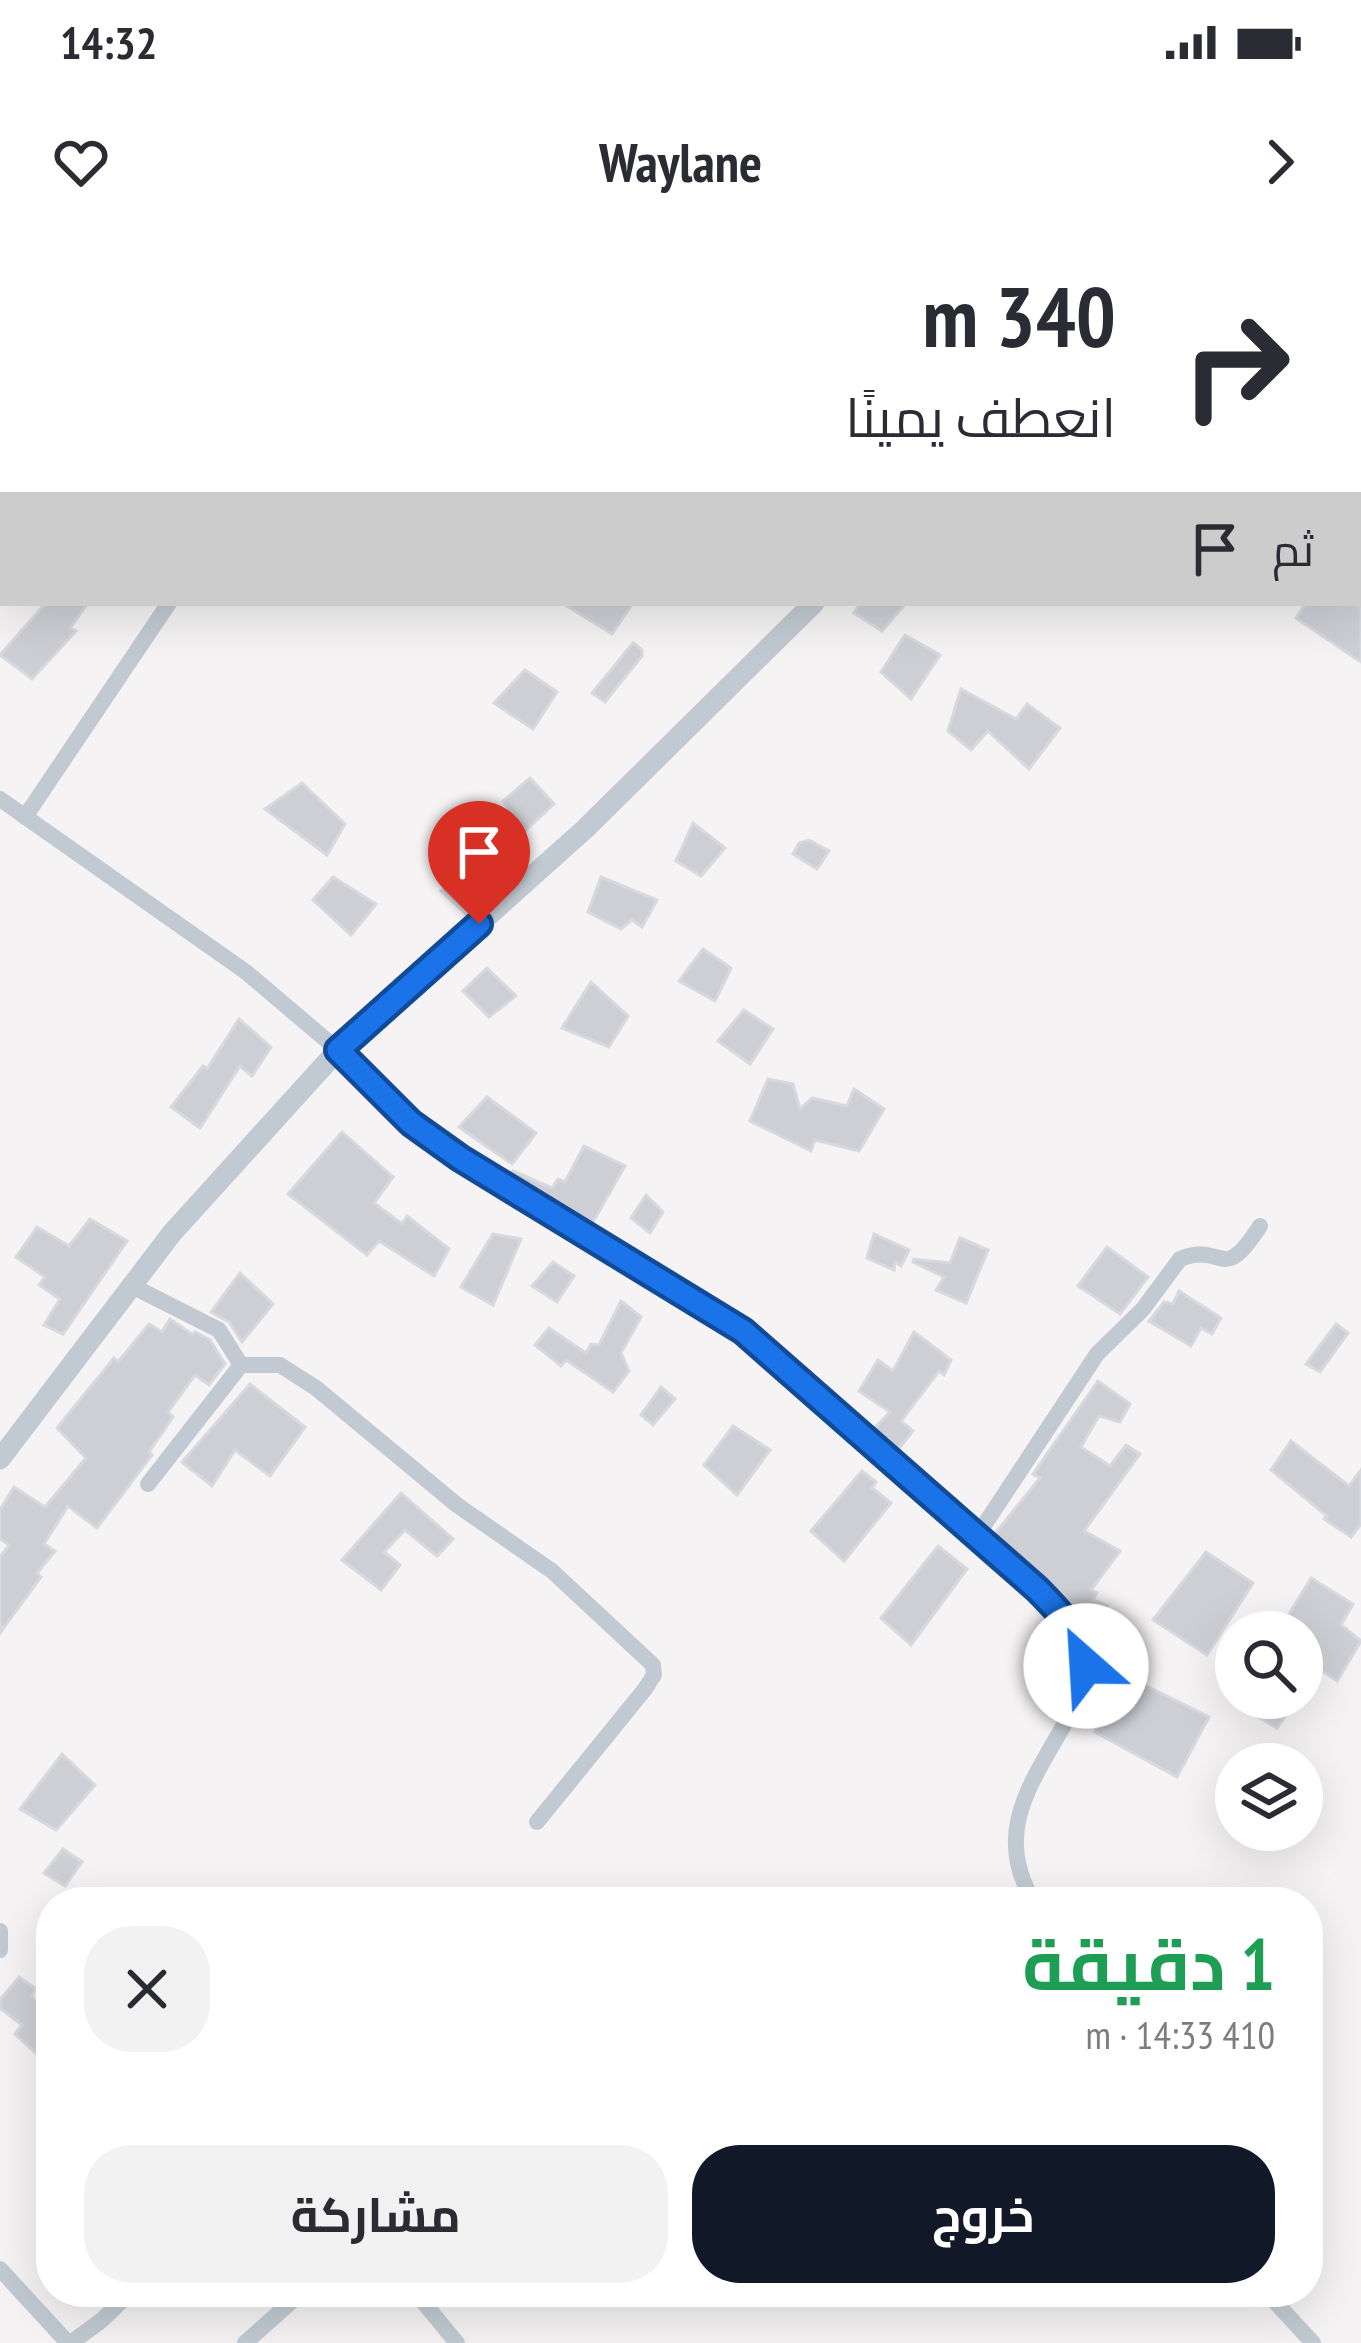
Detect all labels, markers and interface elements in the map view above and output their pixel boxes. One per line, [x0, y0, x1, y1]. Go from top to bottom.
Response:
text: 14:32 [60, 13, 157, 71]
text: Waylane [599, 127, 762, 197]
icon: heart [48, 129, 114, 195]
icon: forward [1247, 129, 1313, 195]
text: 340 m [923, 261, 1116, 370]
icon: right [1158, 288, 1314, 444]
text: انعطف يمينًا [845, 382, 1116, 452]
icon: arrive [1182, 516, 1248, 582]
text: ثم [1272, 520, 1314, 578]
pin [428, 801, 530, 924]
icon: arrive [446, 819, 512, 885]
position arrow [1023, 1603, 1149, 1729]
map controls [1215, 1611, 1323, 1851]
button: search [1215, 1611, 1323, 1719]
button: layers [1215, 1743, 1323, 1851]
text: 1 دقيقة [1022, 1917, 1275, 2010]
button: close [84, 1926, 210, 2052]
text: 410 m · 14:33 [1086, 2009, 1275, 2060]
button: مشاركة [84, 2145, 668, 2283]
button: خروج [692, 2145, 1275, 2283]

